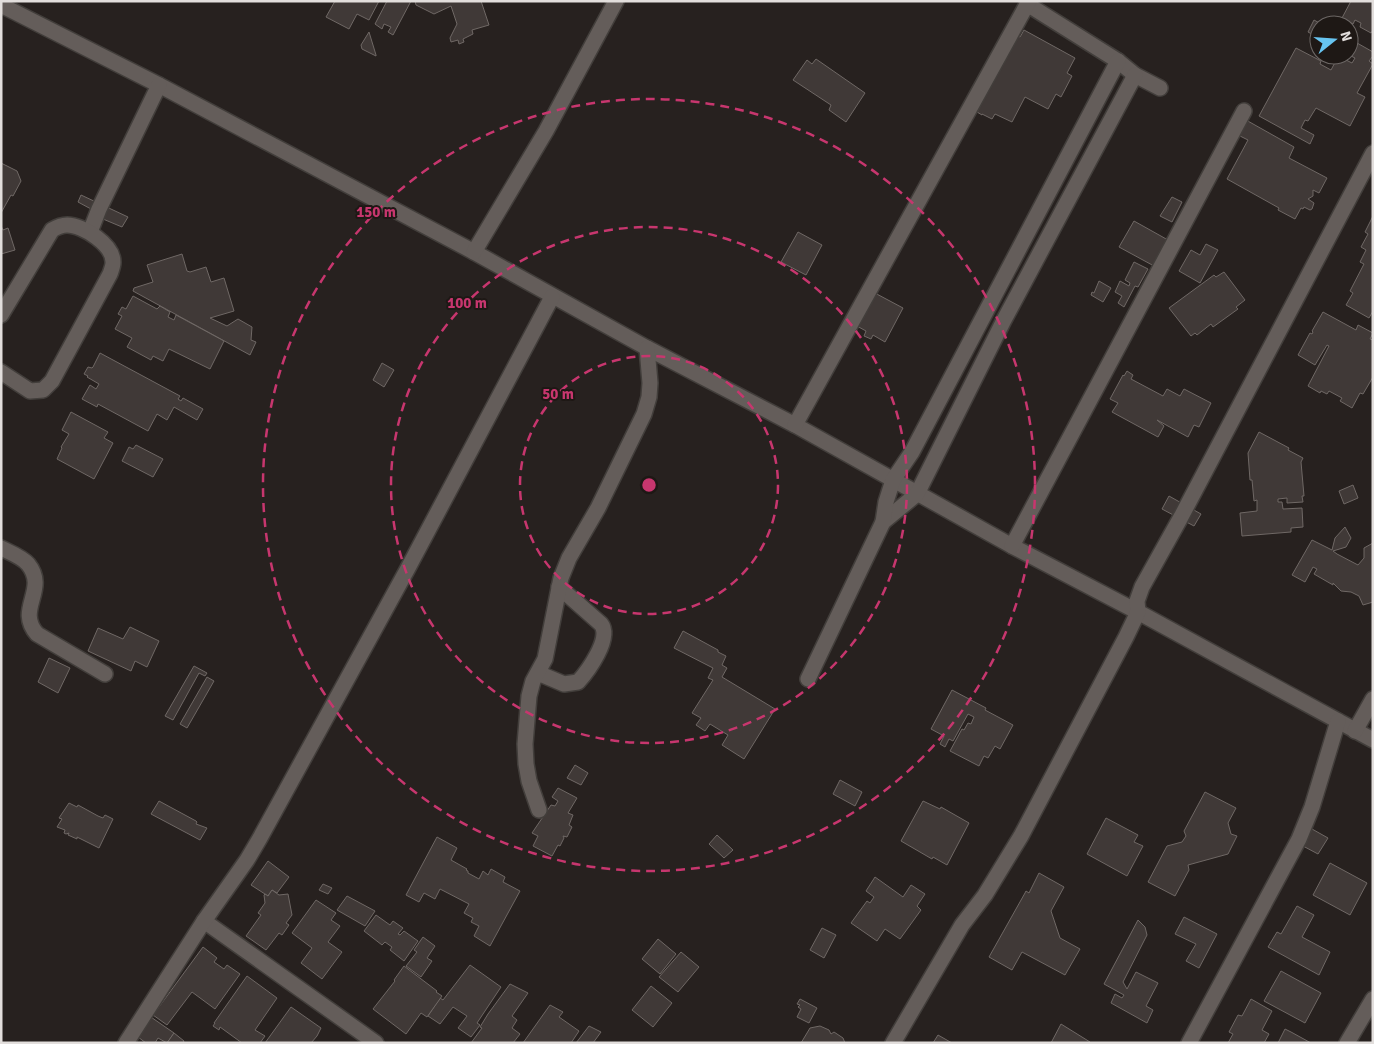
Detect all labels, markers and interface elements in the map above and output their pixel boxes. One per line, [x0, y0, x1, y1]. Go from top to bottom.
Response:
north arrow [1309, 15, 1359, 65]
text: N [1336, 29, 1356, 43]
text: 150 m [356, 203, 396, 221]
text: 100 m [447, 294, 487, 312]
text: 50 m [542, 385, 574, 403]
centre of rings [640, 476, 658, 494]

